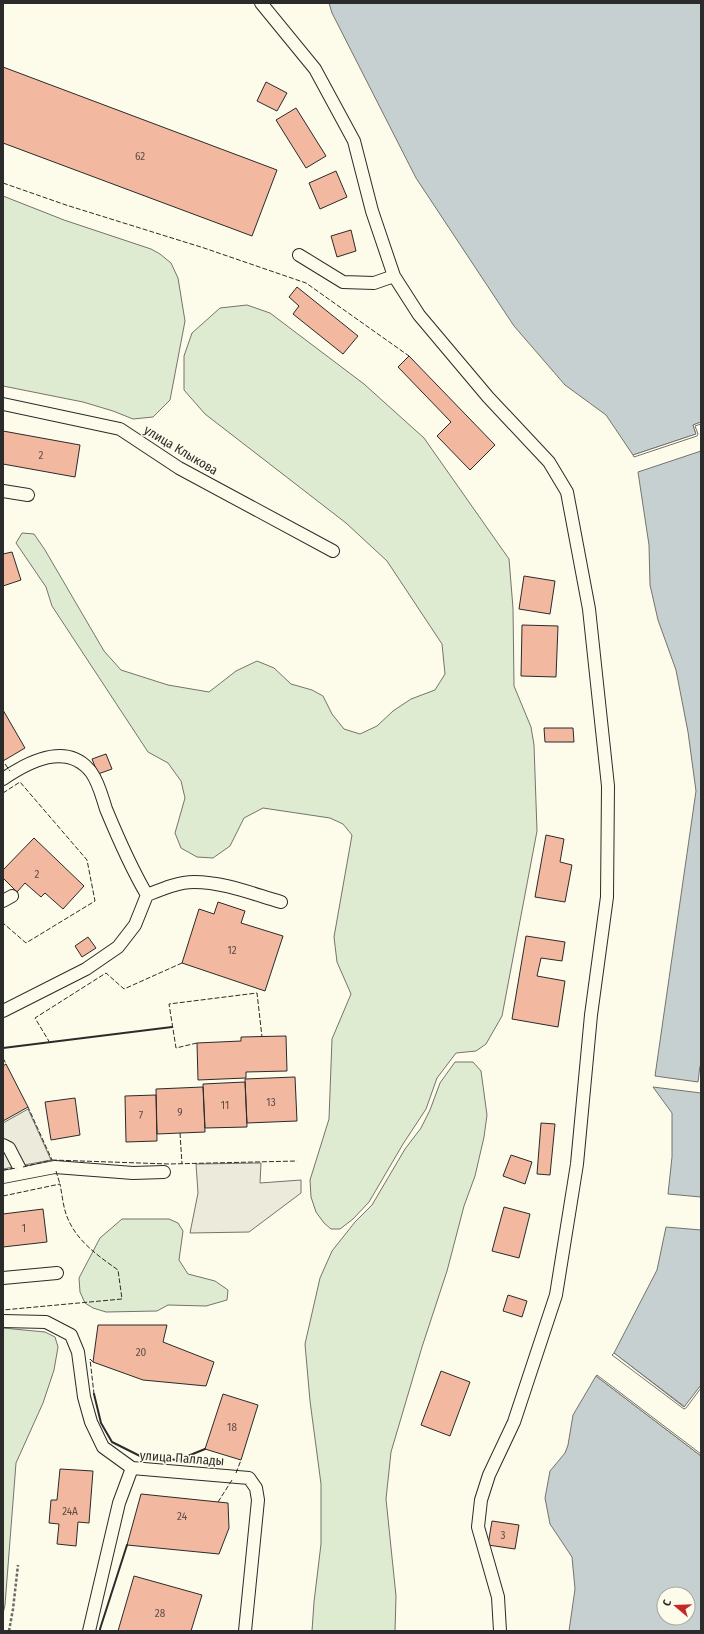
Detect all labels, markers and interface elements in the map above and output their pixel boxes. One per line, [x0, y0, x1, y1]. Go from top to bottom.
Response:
house number: 62 [135, 150, 145, 163]
street label: улица Клыкова [141, 422, 221, 478]
house number: 2 [39, 449, 44, 462]
house number: 2 [35, 868, 40, 881]
house number: 12 [227, 944, 237, 957]
house number: 13 [266, 1096, 276, 1109]
house number: 11 [221, 1099, 229, 1112]
house number: 9 [177, 1106, 183, 1119]
house number: 7 [139, 1109, 144, 1122]
house number: 1 [22, 1222, 26, 1235]
house number: 20 [136, 1346, 147, 1359]
house number: 18 [227, 1421, 237, 1434]
street label: улица Паллады [139, 1448, 225, 1468]
house number: 24А [62, 1505, 78, 1518]
house number: 24 [177, 1510, 188, 1523]
house number: 3 [501, 1529, 506, 1542]
north arrow [656, 1586, 696, 1626]
text: С [660, 1598, 674, 1608]
house number: 28 [155, 1607, 166, 1620]

